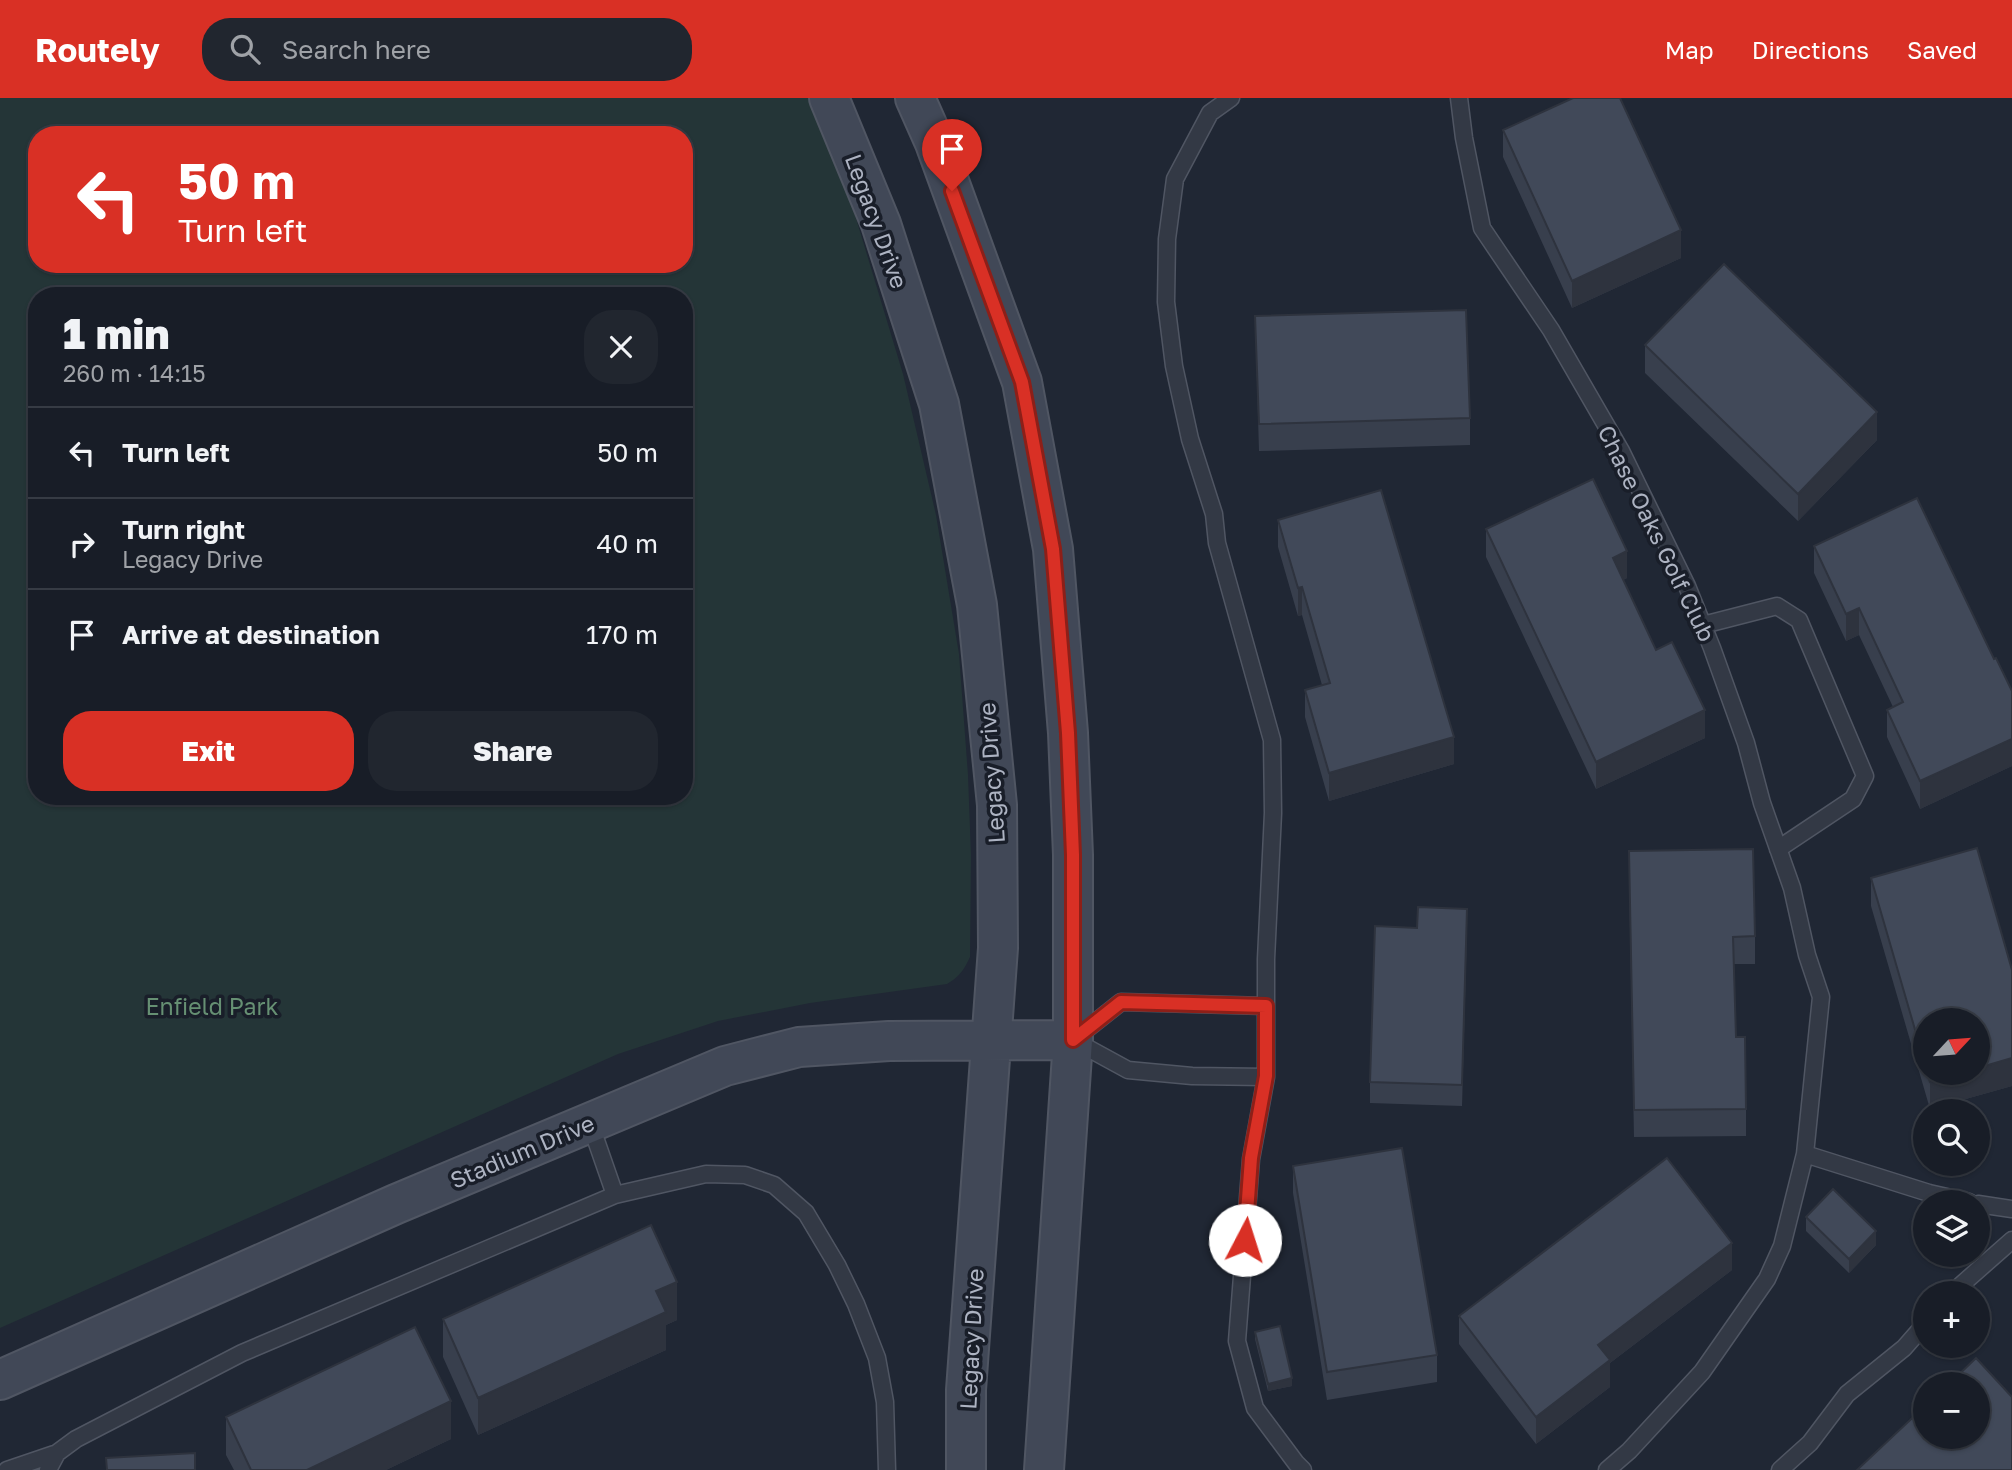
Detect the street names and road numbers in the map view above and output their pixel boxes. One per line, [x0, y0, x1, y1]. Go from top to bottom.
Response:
street label: Legacy Drive [840, 150, 914, 292]
street label: Chase Oaks Golf Club [1592, 420, 1722, 646]
street label: Legacy Drive [972, 702, 1010, 844]
street label: Stadium Drive [446, 1108, 598, 1194]
street label: Legacy Drive [953, 1268, 989, 1410]

